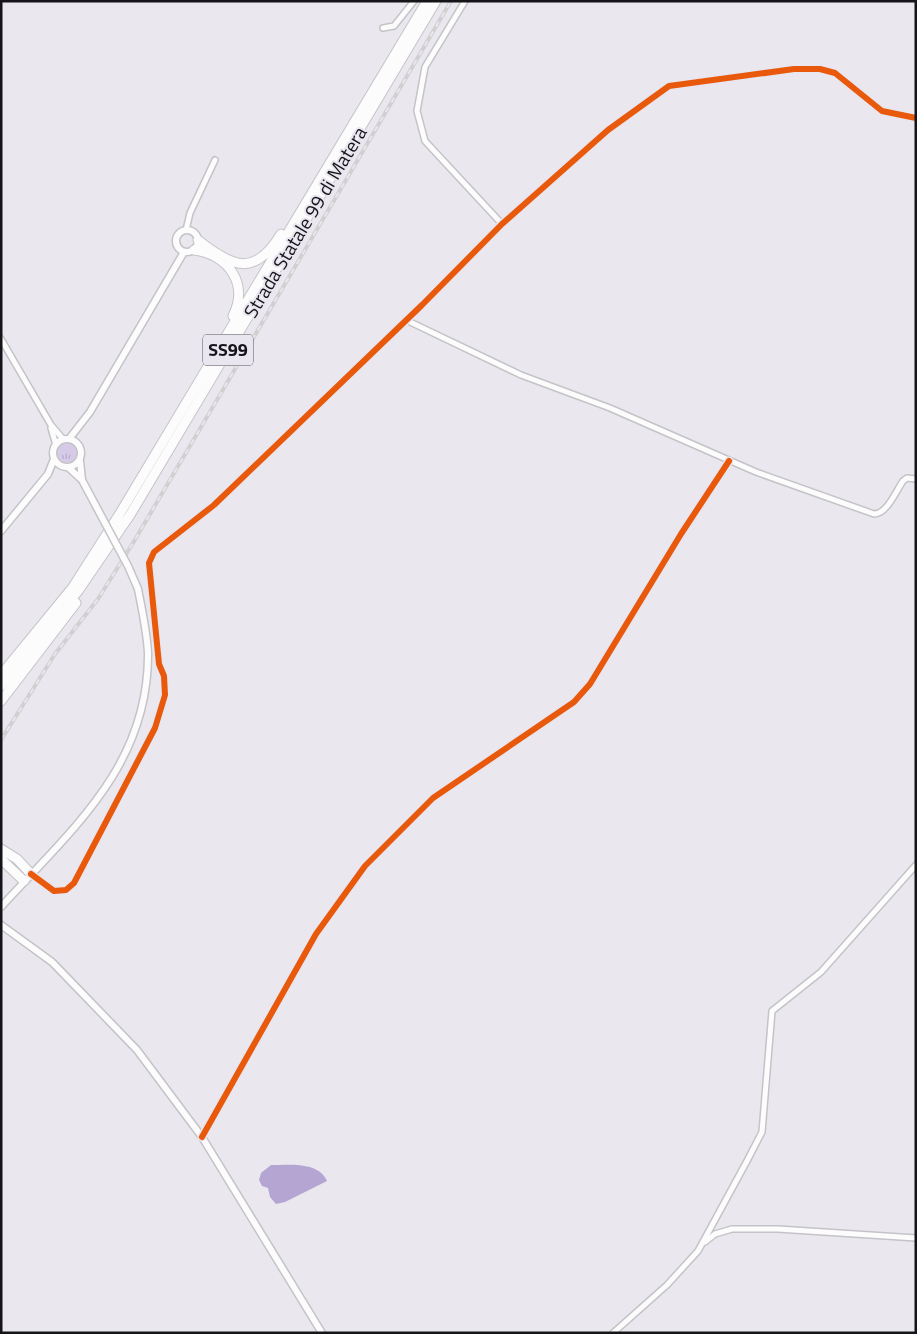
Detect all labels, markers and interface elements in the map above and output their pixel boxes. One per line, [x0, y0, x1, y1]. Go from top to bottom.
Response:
street label: Strada Statale 99 di Matera [236, 120, 374, 323]
road number: SS99 [203, 334, 253, 366]

